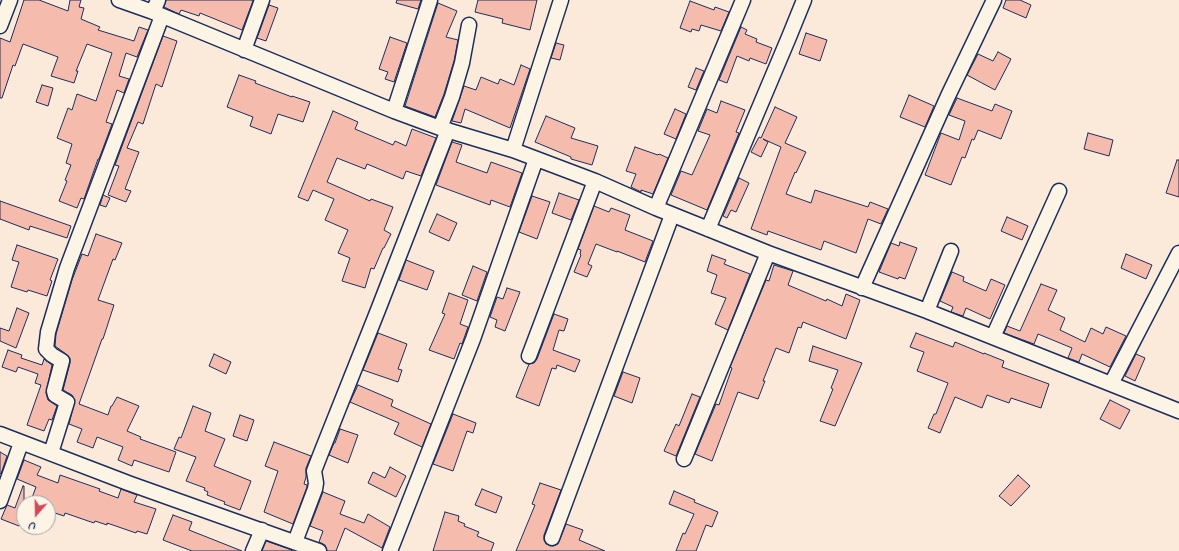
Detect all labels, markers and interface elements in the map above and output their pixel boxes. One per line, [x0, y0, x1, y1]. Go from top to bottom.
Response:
north arrow [16, 495, 56, 535]
text: U [26, 518, 38, 533]

